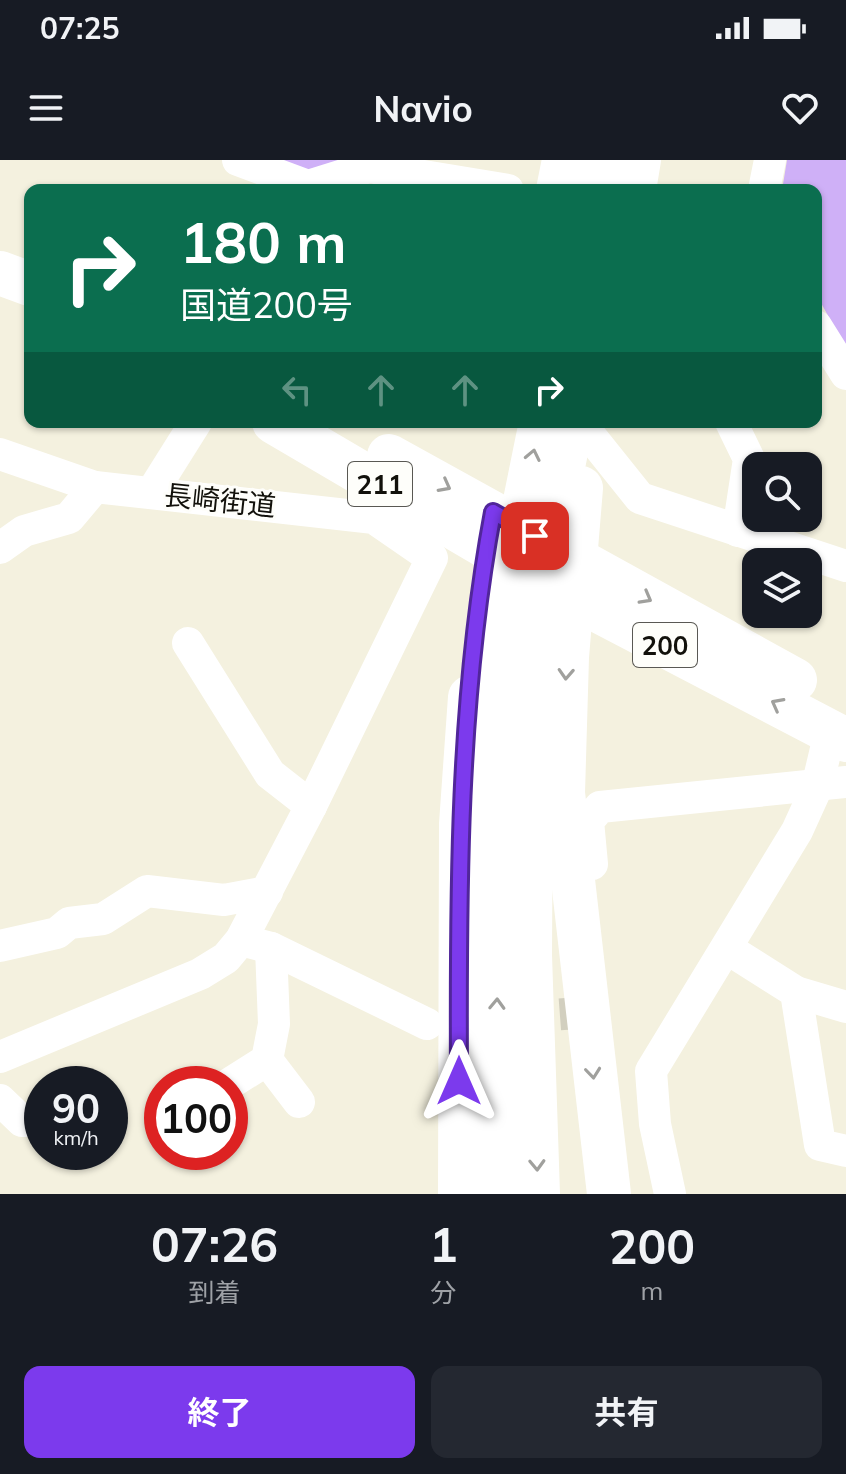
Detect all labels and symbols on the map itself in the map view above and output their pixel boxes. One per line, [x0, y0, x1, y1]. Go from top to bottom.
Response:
one-way arrow [524, 448, 541, 462]
road number: 211 [348, 462, 412, 506]
one-way arrow [436, 476, 451, 491]
street label: 長崎街道 [162, 477, 278, 523]
pin [501, 502, 569, 570]
one-way arrow [637, 588, 652, 603]
road number: 200 [633, 623, 697, 667]
one-way arrow [558, 668, 575, 681]
one-way arrow [770, 698, 785, 713]
one-way arrow [489, 997, 506, 1010]
position arrow [417, 1039, 501, 1123]
speed limit sign: 100 [144, 1066, 248, 1170]
one-way arrow [584, 1067, 601, 1080]
one-way arrow [528, 1159, 545, 1172]

